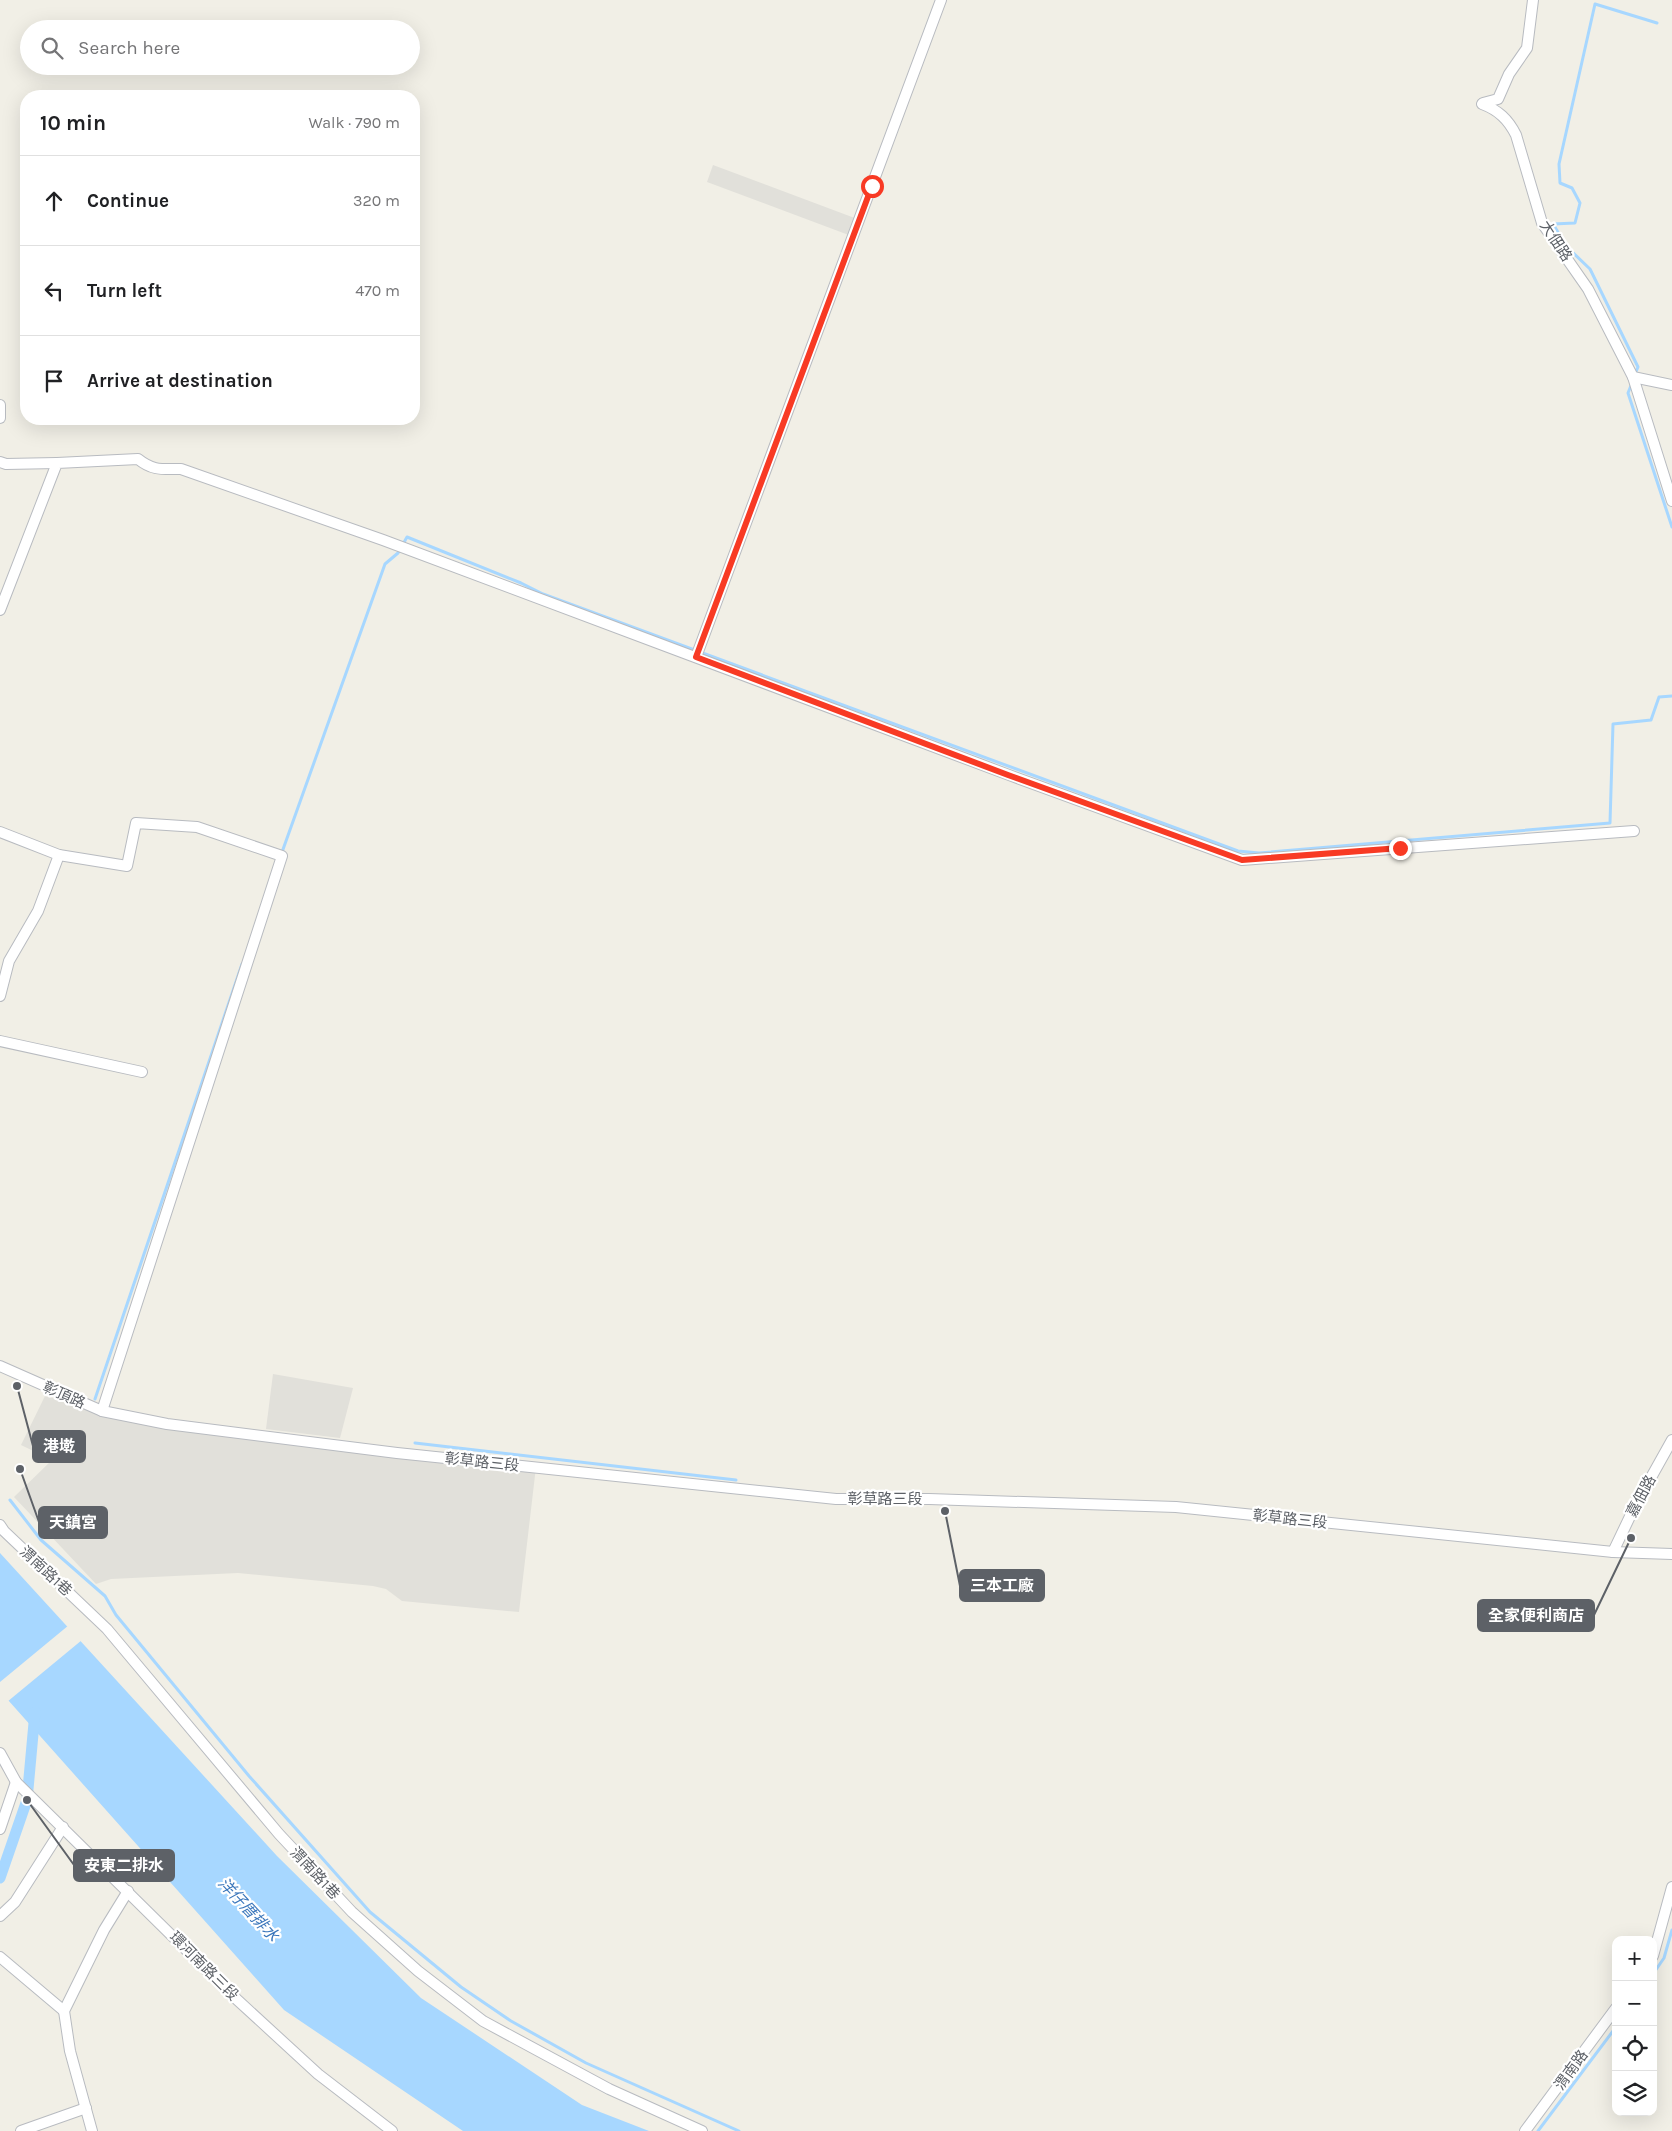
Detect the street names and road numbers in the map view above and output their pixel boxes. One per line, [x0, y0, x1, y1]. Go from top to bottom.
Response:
street label: 大佃路 [1536, 217, 1576, 265]
street label: 彰頂路 [40, 1378, 88, 1412]
street label: 彰草路三段 [444, 1449, 520, 1475]
street label: 嘉佃路 [1622, 1472, 1660, 1520]
street label: 彰草路三段 [847, 1490, 923, 1508]
street label: 彰草路三段 [1252, 1506, 1328, 1532]
street label: 渭南路1巷 [16, 1542, 76, 1600]
street label: 渭南路1巷 [286, 1843, 344, 1903]
street label: 環河南路三段 [166, 1928, 242, 2004]
street label: 渭南路 [1550, 2047, 1592, 2093]

